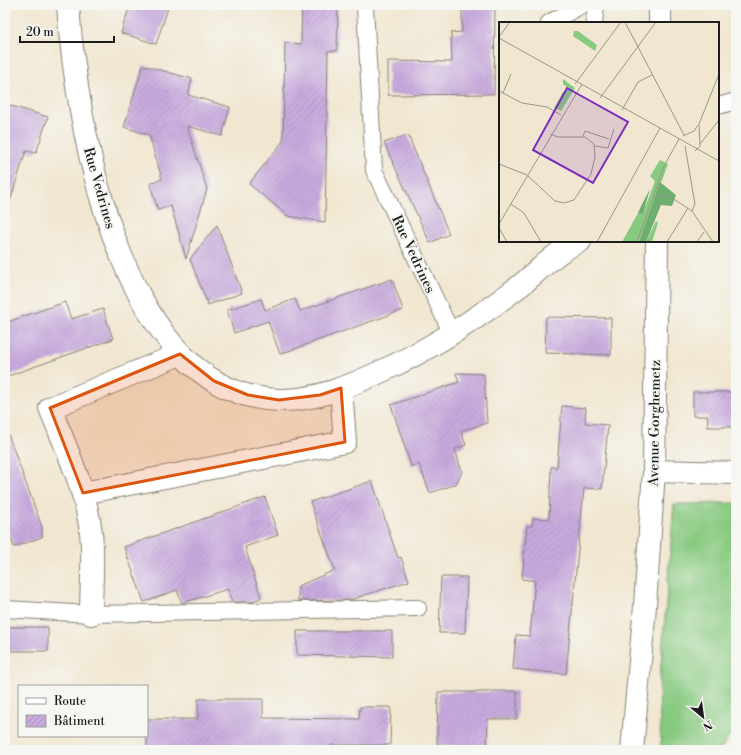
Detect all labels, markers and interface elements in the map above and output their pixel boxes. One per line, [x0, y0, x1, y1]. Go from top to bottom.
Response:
scale bar [20, 18, 114, 44]
inset map [499, 22, 719, 242]
text: 20 m [26, 25, 54, 40]
street label: Rue Vedrines [79, 145, 119, 231]
street label: Rue Vedrines [387, 213, 439, 296]
street label: Avenue Gorghemetz [645, 359, 665, 488]
legend [18, 685, 148, 737]
text: Route [54, 694, 86, 709]
north arrow [683, 697, 723, 737]
text: Bâtiment [53, 714, 105, 729]
text: N [700, 717, 715, 733]

